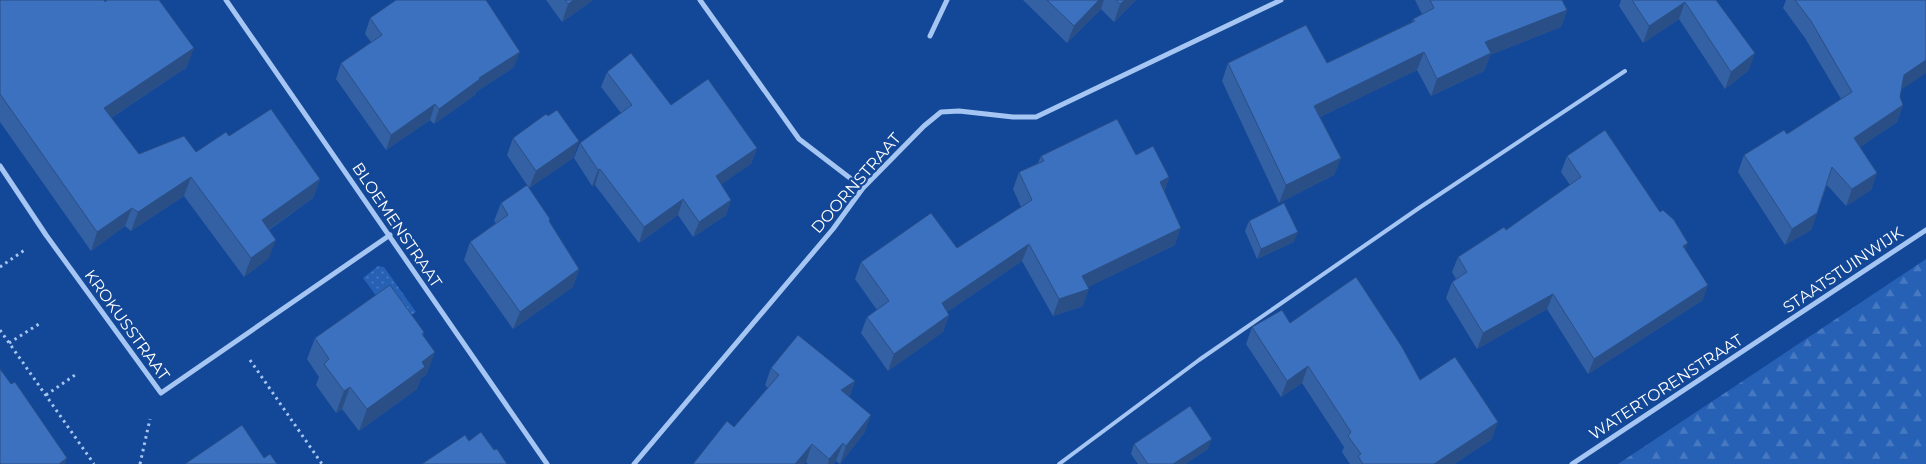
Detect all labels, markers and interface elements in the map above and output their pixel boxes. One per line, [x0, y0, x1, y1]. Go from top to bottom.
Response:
street label: DOORNSTRAAT [807, 128, 905, 237]
street label: BLOEMENSTRAAT [348, 159, 446, 292]
street label: STAATSTUINWIJK [1779, 222, 1907, 317]
street label: KROKUSSTRAAT [80, 266, 174, 385]
street label: WATERTORENSTRAAT [1586, 330, 1747, 444]

